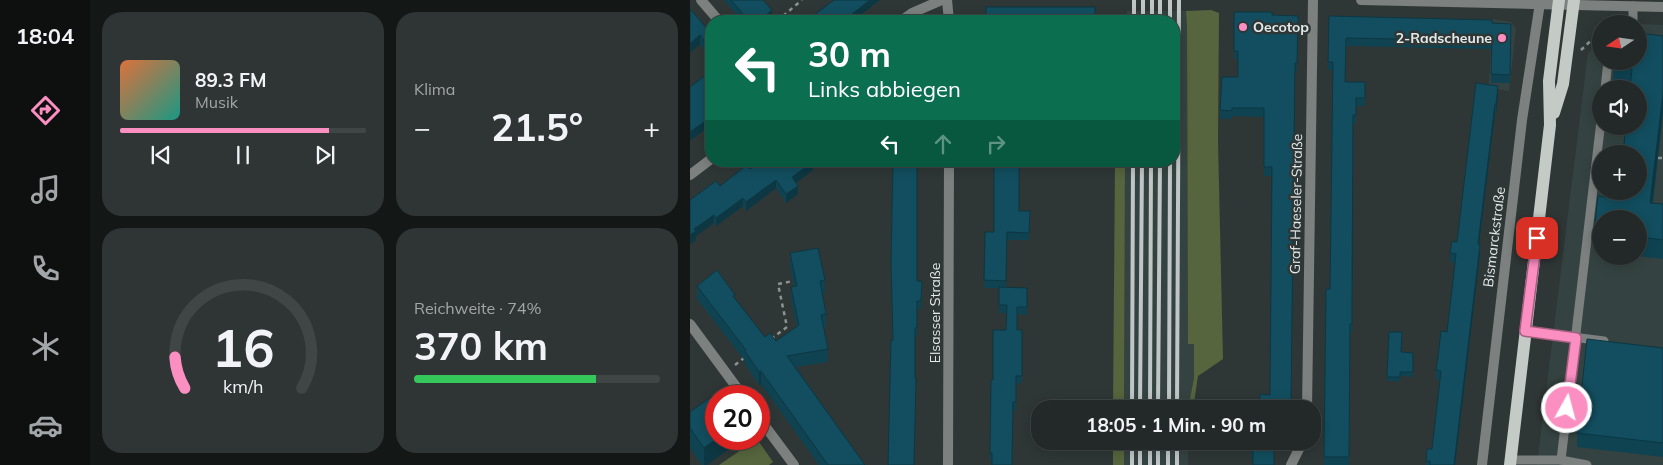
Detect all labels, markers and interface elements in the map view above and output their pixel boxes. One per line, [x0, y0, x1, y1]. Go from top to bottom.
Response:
north arrow [1592, 15, 1648, 70]
map controls [1592, 15, 1647, 265]
place label: Oecotop [1253, 18, 1309, 36]
marker: Oecotop [1237, 21, 1249, 33]
text: 18:04 [16, 22, 74, 50]
place label: 2-Radscheune [1396, 29, 1492, 47]
text: 30 m [808, 32, 891, 76]
marker: 2-Radscheune [1496, 32, 1508, 44]
icon: left [725, 35, 790, 100]
text: 89.3 FM [195, 68, 267, 92]
text: Links abbiegen [808, 75, 961, 103]
text: Klima [414, 79, 455, 99]
button: sound [1592, 80, 1647, 135]
text: Musik [195, 92, 238, 112]
icon: directions [28, 93, 63, 128]
text: 21.5° [491, 103, 583, 151]
text: − [414, 110, 431, 145]
text: + [643, 110, 660, 145]
icon: left [876, 130, 904, 158]
icon: ahead [929, 130, 957, 158]
icon: right [982, 130, 1010, 158]
street label: Graf-Haeseler-Straße [1286, 134, 1306, 274]
icon: previous [147, 141, 175, 169]
icon: pause [229, 141, 257, 169]
icon: next [311, 141, 339, 169]
button: + [1592, 145, 1647, 200]
icon: music [28, 172, 63, 207]
street label: Bismarckstraße [1479, 186, 1509, 288]
button: − [1592, 210, 1647, 265]
pin [1516, 217, 1558, 259]
icon: arrive [1523, 224, 1551, 252]
icon: phone [28, 251, 63, 286]
street label: Elsasser Straße [926, 263, 944, 363]
text: Reichweite · 74% [414, 298, 541, 318]
text: 16 [212, 315, 274, 380]
text: 370 km [414, 322, 548, 370]
icon: climate [28, 329, 63, 364]
text: km/h [223, 375, 263, 397]
position arrow [1540, 381, 1592, 433]
speed limit sign: 20 [705, 385, 770, 450]
icon: car [28, 408, 63, 443]
text: 18:05 · 1 Min. · 90 m [1086, 413, 1266, 437]

